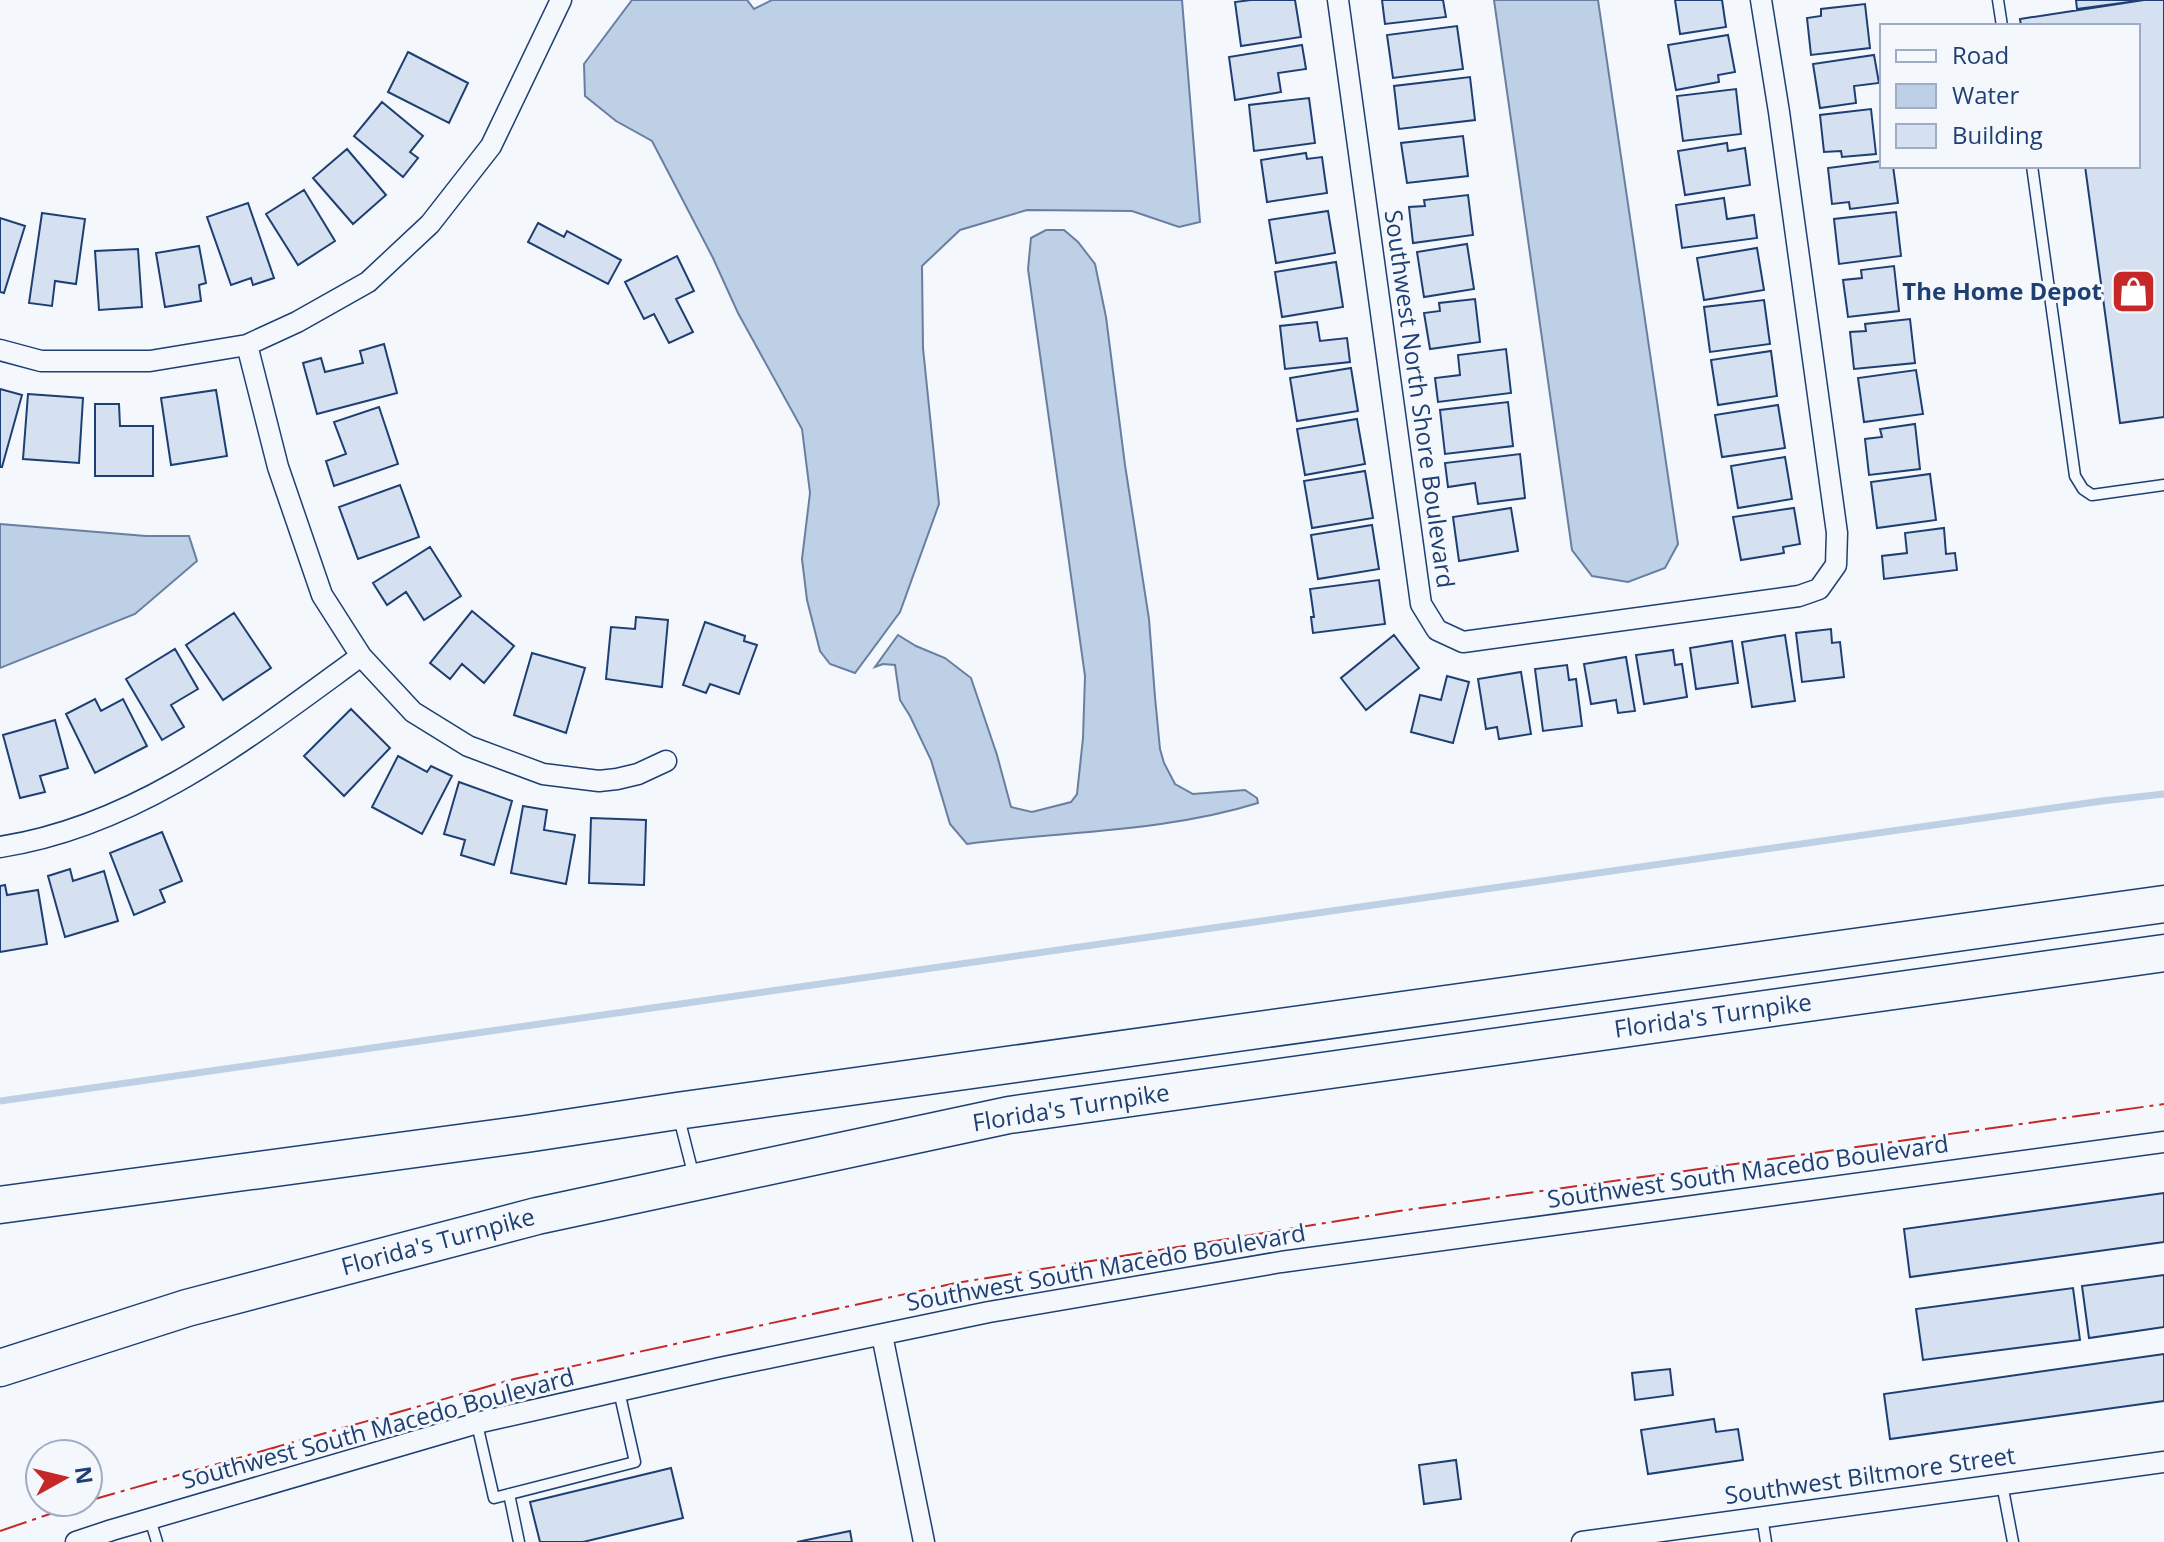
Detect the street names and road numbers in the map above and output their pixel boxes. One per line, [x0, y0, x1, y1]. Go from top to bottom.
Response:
street label: Southwest North Shore Boulevard [1378, 208, 1463, 590]
street label: Florida's Turnpike [1612, 984, 1814, 1045]
street label: Florida's Turnpike [970, 1075, 1172, 1138]
street label: Southwest South Macedo Boulevard [1545, 1126, 1951, 1215]
street label: Florida's Turnpike [337, 1199, 538, 1282]
street label: Southwest South Macedo Boulevard [903, 1215, 1308, 1318]
street label: Southwest South Macedo Boulevard [178, 1359, 577, 1496]
street label: Southwest Biltmore Street [1722, 1438, 2017, 1511]

